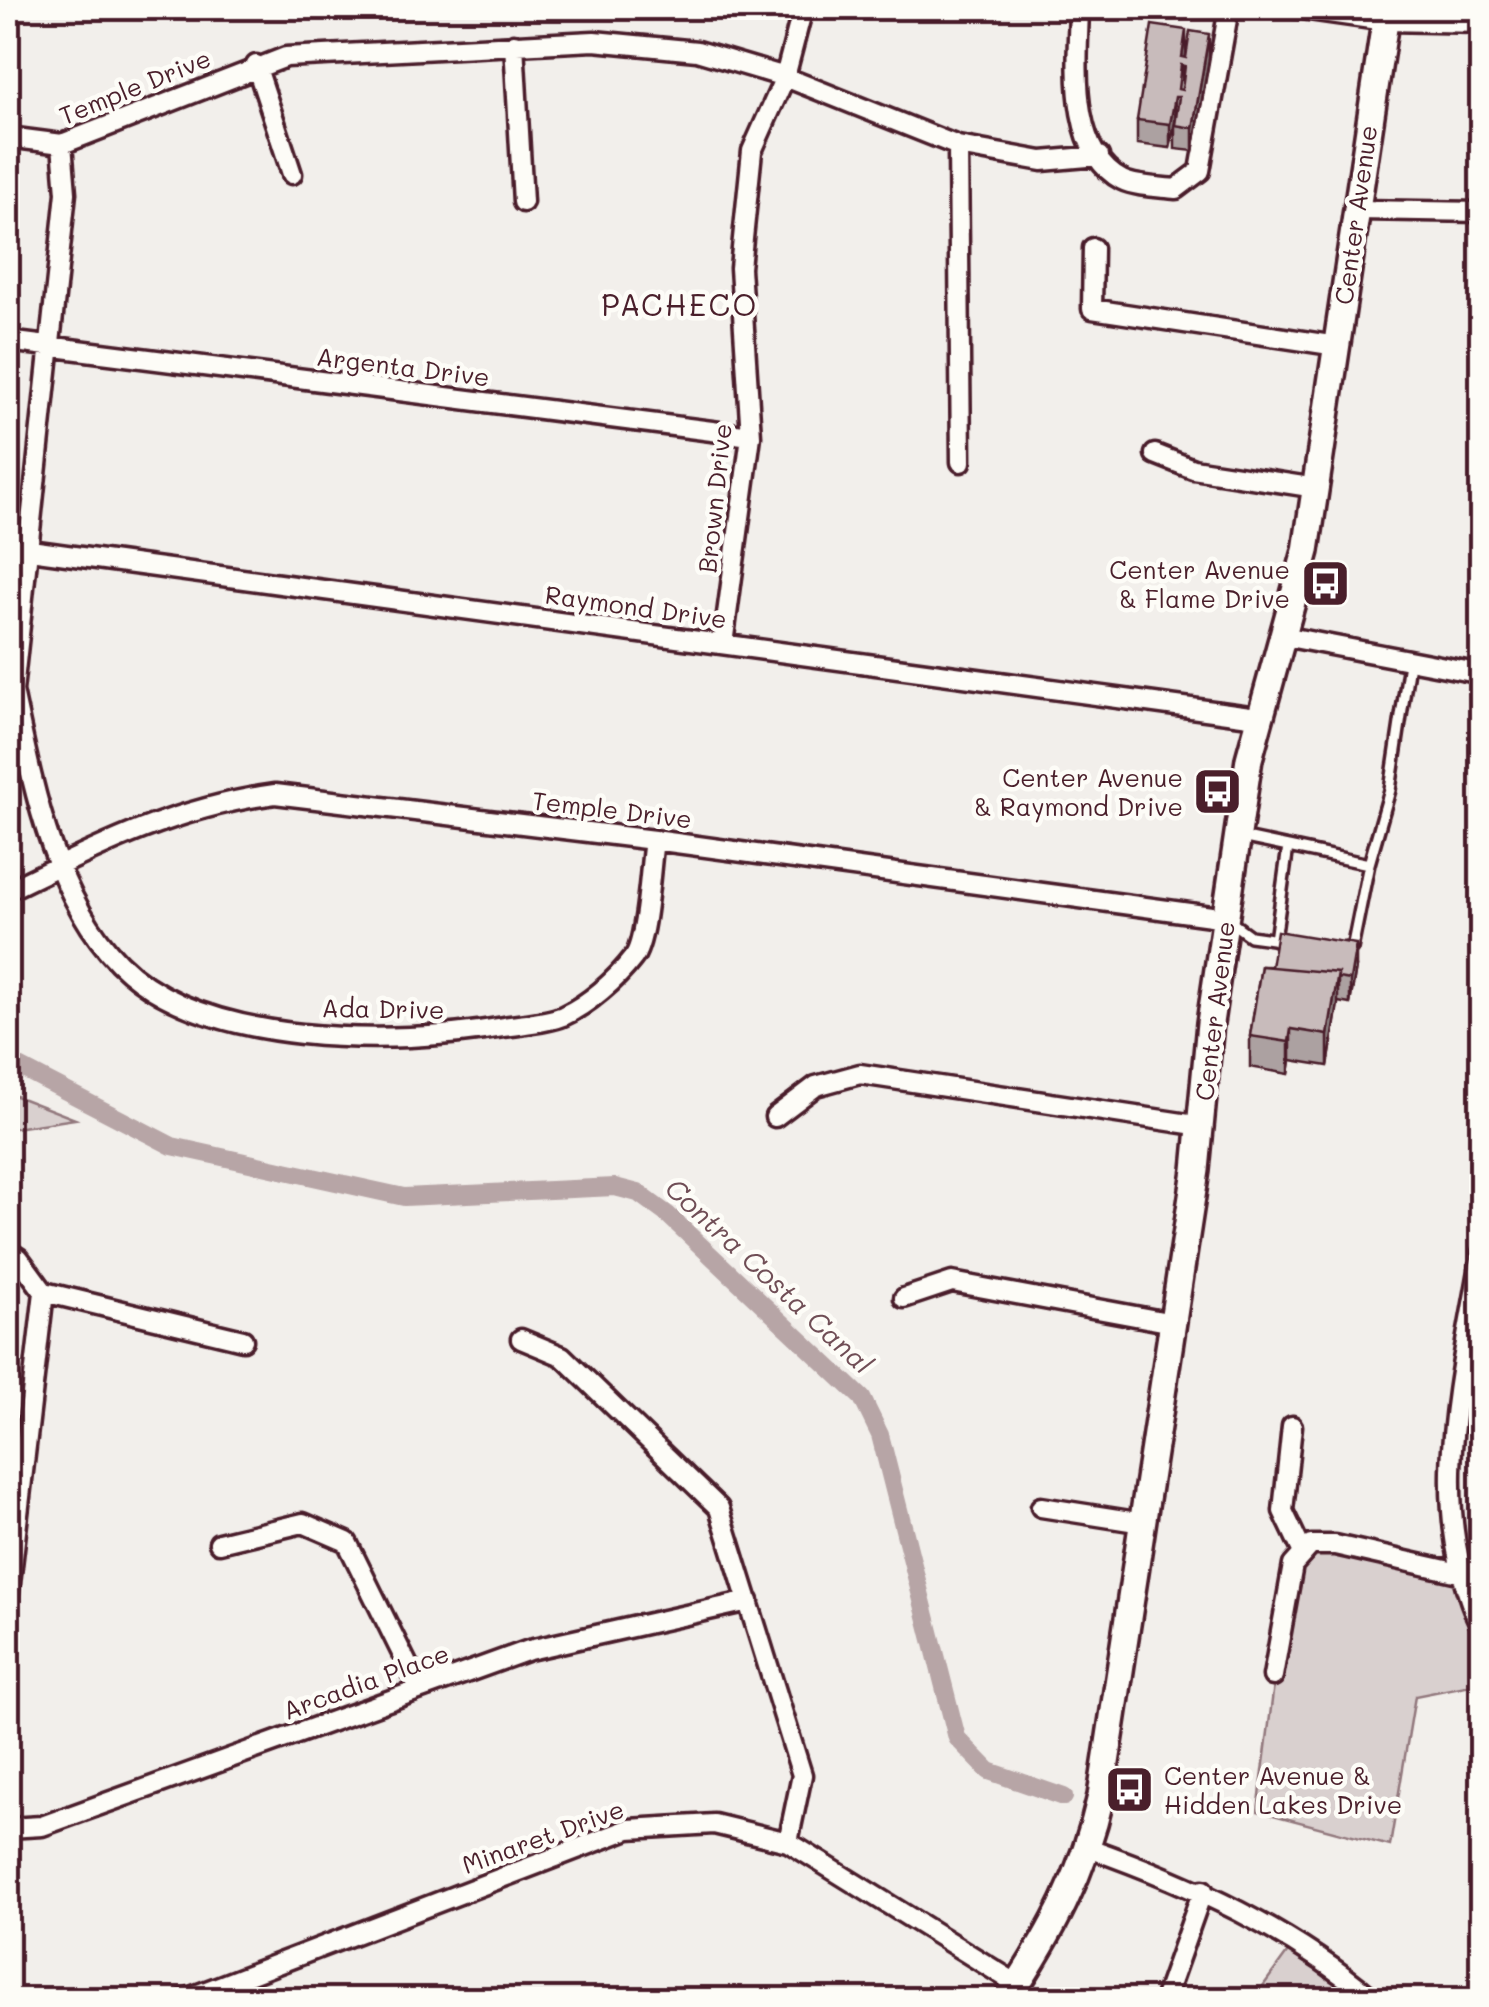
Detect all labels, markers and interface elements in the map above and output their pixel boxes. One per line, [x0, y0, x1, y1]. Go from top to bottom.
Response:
street label: Temple Drive [54, 41, 215, 131]
street label: Center Avenue [1327, 123, 1383, 307]
district label: PACHECO [601, 284, 759, 324]
street label: Argenta Drive [315, 340, 492, 393]
street label: Brown Drive [690, 422, 738, 574]
place label: Center Avenue & Flame Drive [1109, 553, 1290, 614]
bus stop icon: Center Avenue & Flame Drive [1299, 558, 1351, 610]
street label: Raymond Drive [543, 577, 729, 636]
place label: Center Avenue & Raymond Drive [974, 761, 1183, 823]
bus stop icon: Center Avenue & Raymond Drive [1192, 766, 1244, 818]
street label: Temple Drive [530, 783, 694, 835]
street label: Center Avenue [1187, 919, 1241, 1103]
street label: Ada Drive [321, 991, 445, 1025]
water label: Contra Costa Canal [658, 1170, 881, 1381]
street label: Arcadia Place [278, 1636, 453, 1726]
place label: Center Avenue & Hidden Lakes Drive [1164, 1759, 1402, 1820]
bus stop icon: Center Avenue & Hidden Lakes Drive [1103, 1764, 1155, 1816]
street label: Minaret Drive [457, 1792, 628, 1880]

